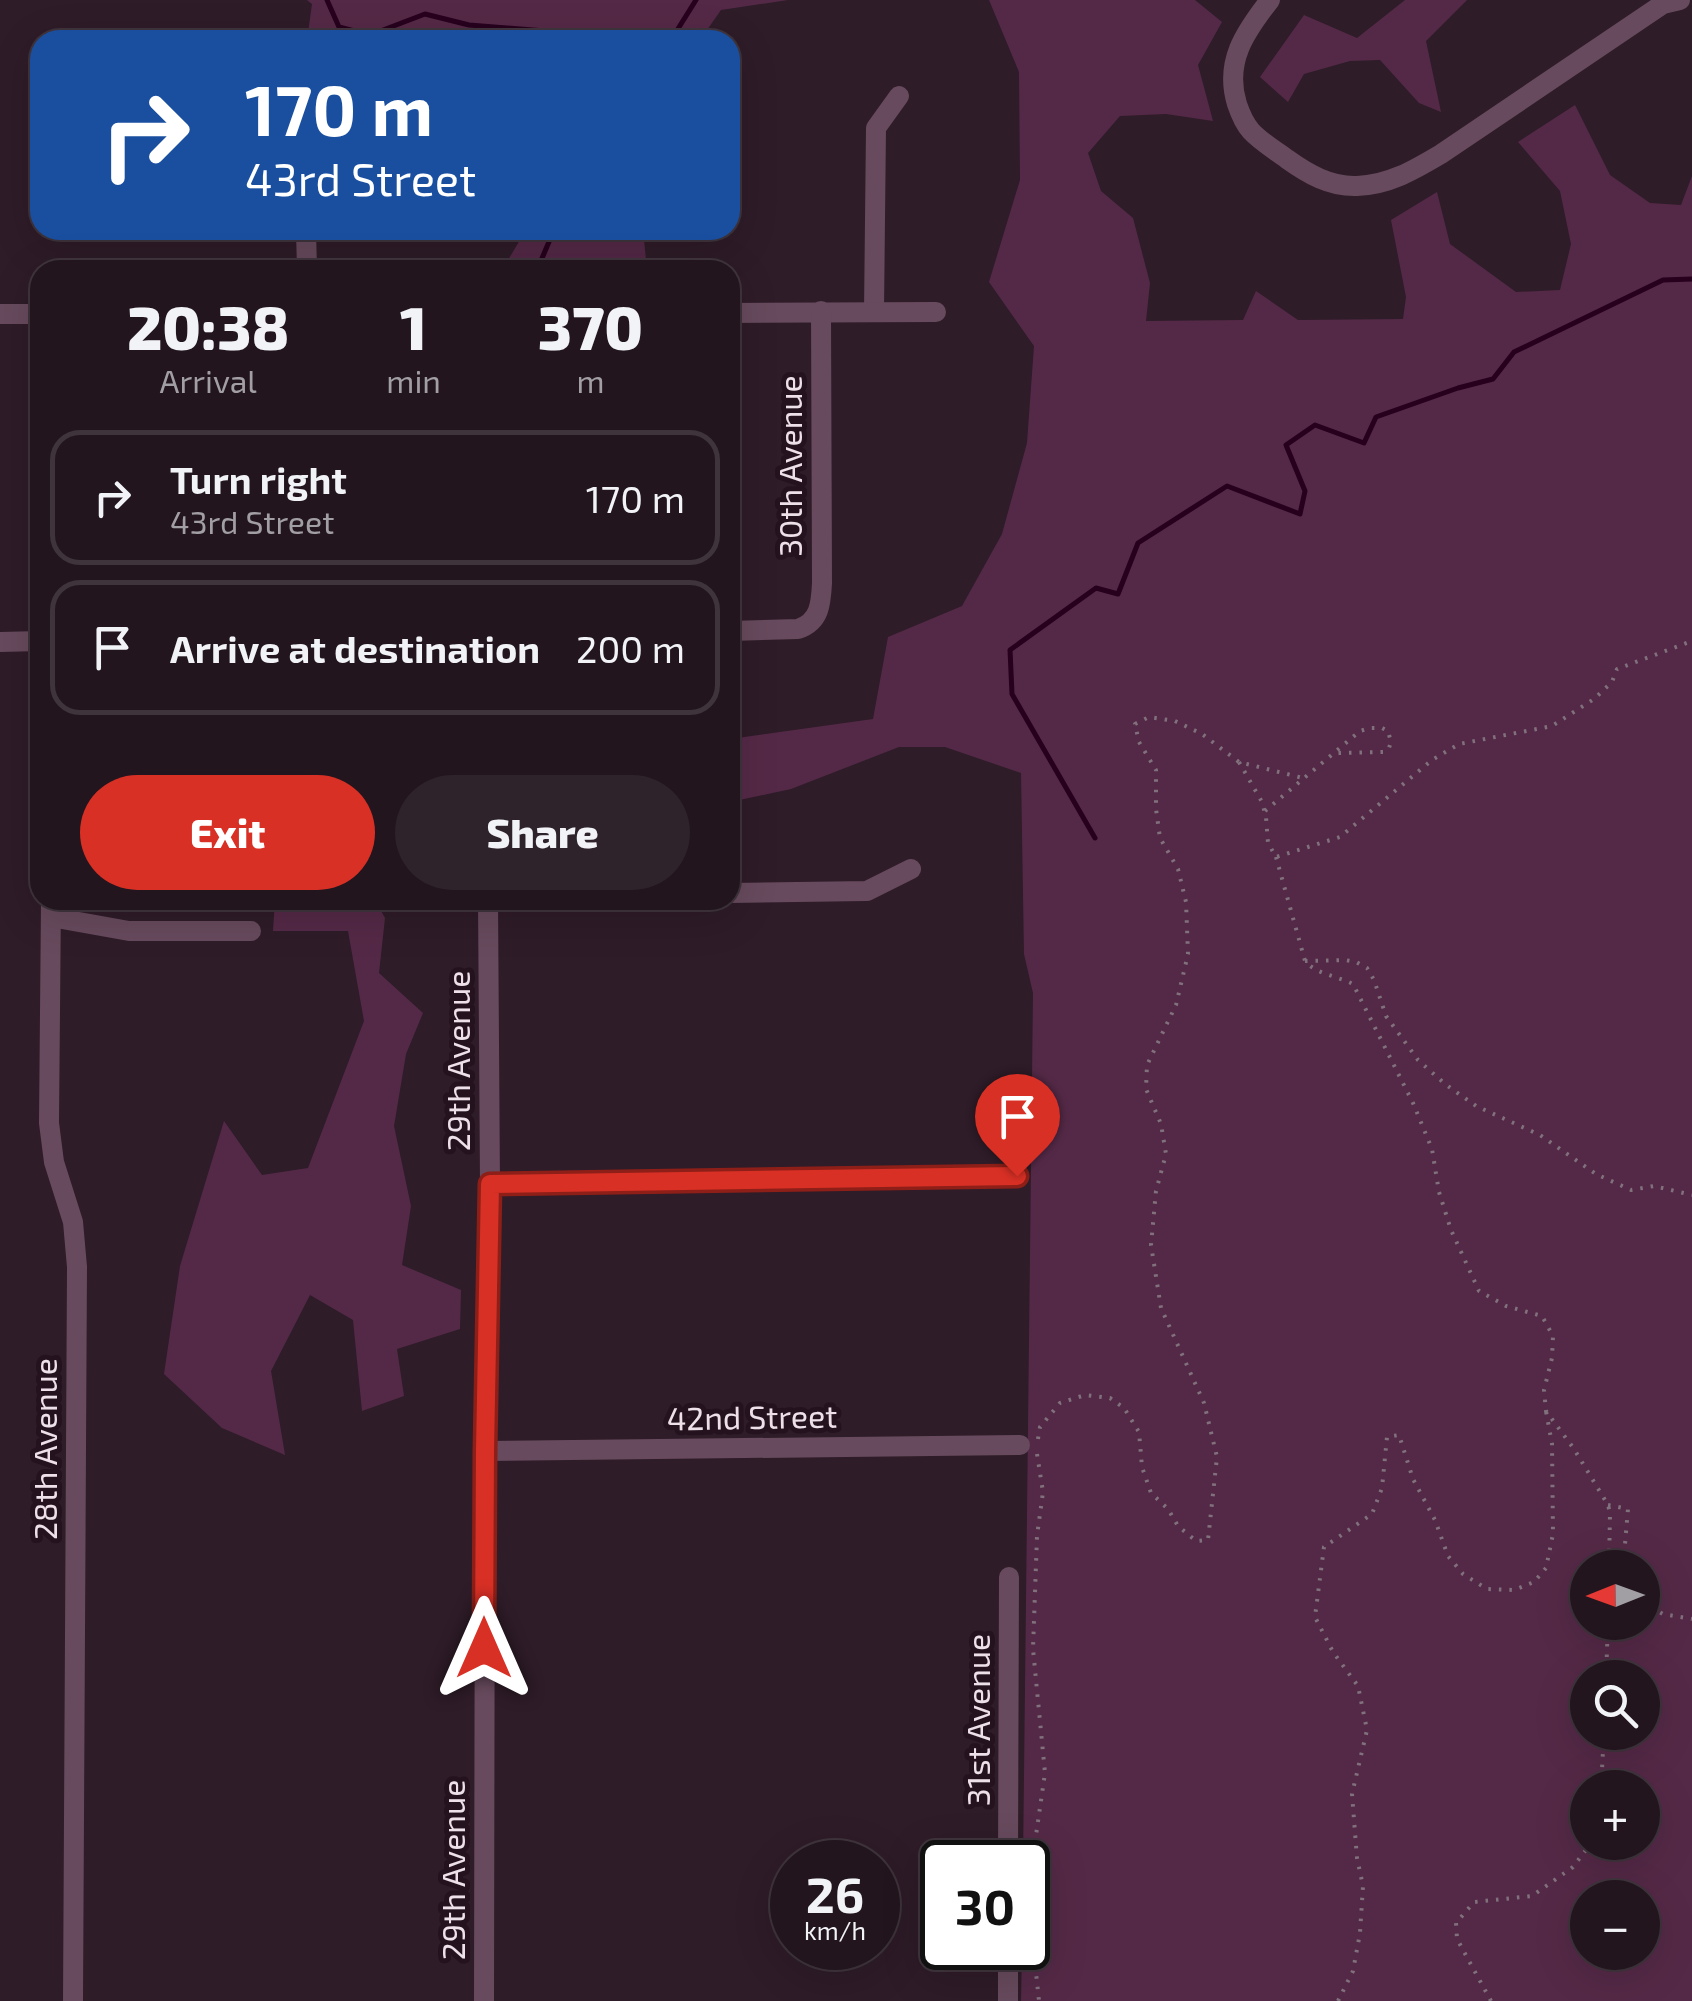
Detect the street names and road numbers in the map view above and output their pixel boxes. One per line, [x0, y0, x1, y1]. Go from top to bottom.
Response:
street label: 30th Avenue [770, 375, 808, 557]
street label: 29th Avenue [438, 971, 476, 1151]
street label: 28th Avenue [25, 1358, 63, 1540]
street label: 42nd Street [666, 1396, 838, 1436]
street label: 31st Avenue [958, 1634, 996, 1806]
street label: 29th Avenue [433, 1780, 471, 1960]

